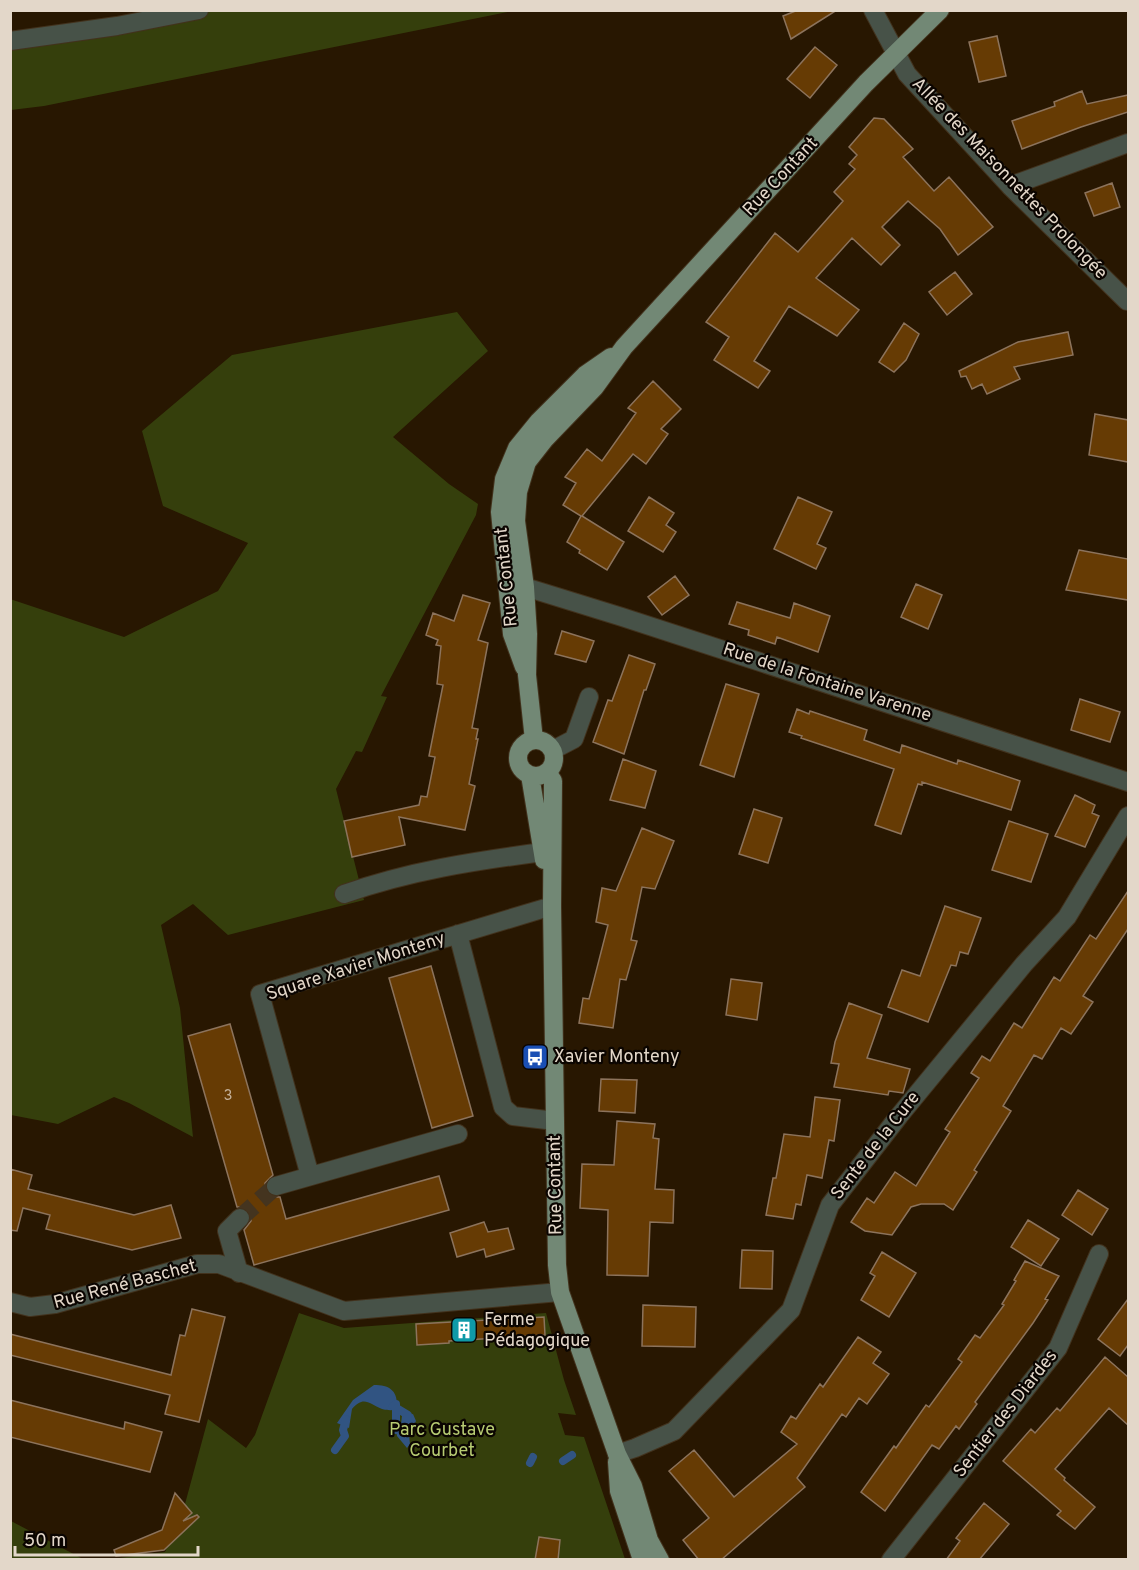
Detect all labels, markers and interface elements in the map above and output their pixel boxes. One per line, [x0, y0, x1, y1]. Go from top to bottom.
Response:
street label: Allée des Maisonnettes Prolongée [906, 73, 1112, 285]
street label: Rue Contant [738, 133, 824, 221]
street label: Rue Contant [490, 526, 524, 628]
street label: Rue de la Fontaine Varenne [720, 638, 934, 728]
street label: Square Xavier Monteny [264, 927, 448, 1007]
bus stop icon: Xavier Monteny [520, 1042, 550, 1072]
place label: Xavier Monteny [554, 1046, 679, 1069]
house number: 3 [223, 1087, 233, 1106]
street label: Sente de la Cure [827, 1087, 925, 1205]
street label: Rue Contant [544, 1135, 568, 1235]
street label: Rue René Baschet [51, 1255, 199, 1315]
place label: Ferme Pédagogique [484, 1309, 590, 1353]
building icon: Ferme Pédagogique [449, 1315, 479, 1345]
street label: Sentier des Diardes [949, 1346, 1063, 1482]
park label: Parc Gustave Courbet [389, 1419, 495, 1463]
scale bar [15, 1519, 198, 1557]
text: 50 m [24, 1530, 66, 1553]

